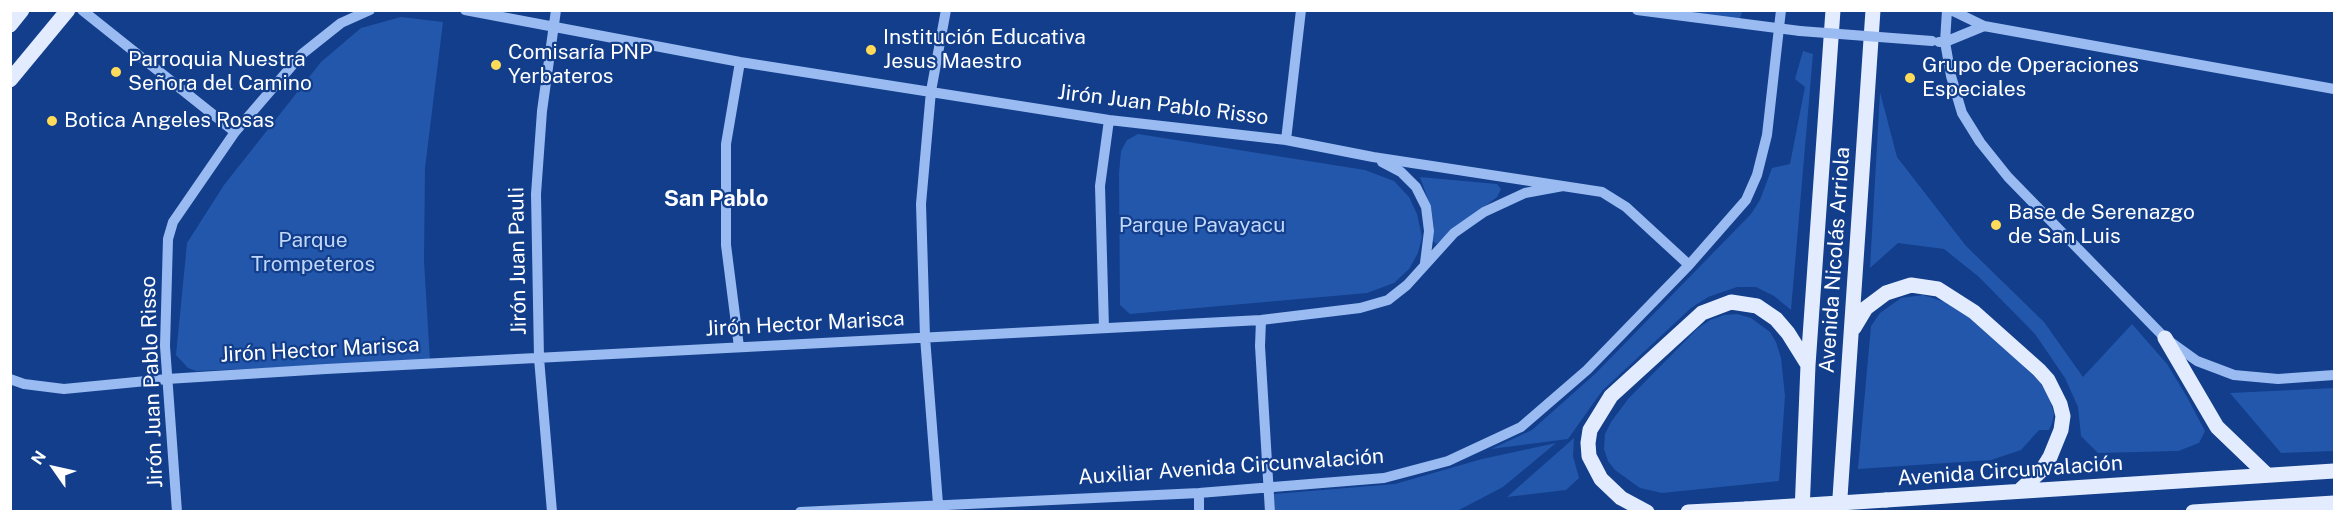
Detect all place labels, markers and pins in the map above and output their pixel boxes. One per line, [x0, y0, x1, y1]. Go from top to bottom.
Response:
place label: Institución Educativa Jesus Maestro [883, 25, 1086, 75]
place label: Comisaría PNP Yerbateros [508, 40, 653, 90]
marker: Institución Educativa Jesus Maestro [864, 43, 878, 57]
place label: Parroquia Nuestra Señora del Camino [128, 47, 312, 97]
place label: Grupo de Operaciones Especiales [1922, 53, 2139, 103]
marker: Comisaría PNP Yerbateros [489, 58, 503, 72]
marker: Parroquia Nuestra Señora del Camino [109, 65, 123, 79]
marker: Grupo de Operaciones Especiales [1903, 71, 1917, 85]
place label: Botica Angeles Rosas [64, 108, 274, 134]
marker: Botica Angeles Rosas [45, 114, 59, 128]
place label: Base de Serenazgo de San Luis [2008, 200, 2195, 250]
marker: Base de Serenazgo de San Luis [1989, 218, 2003, 232]

